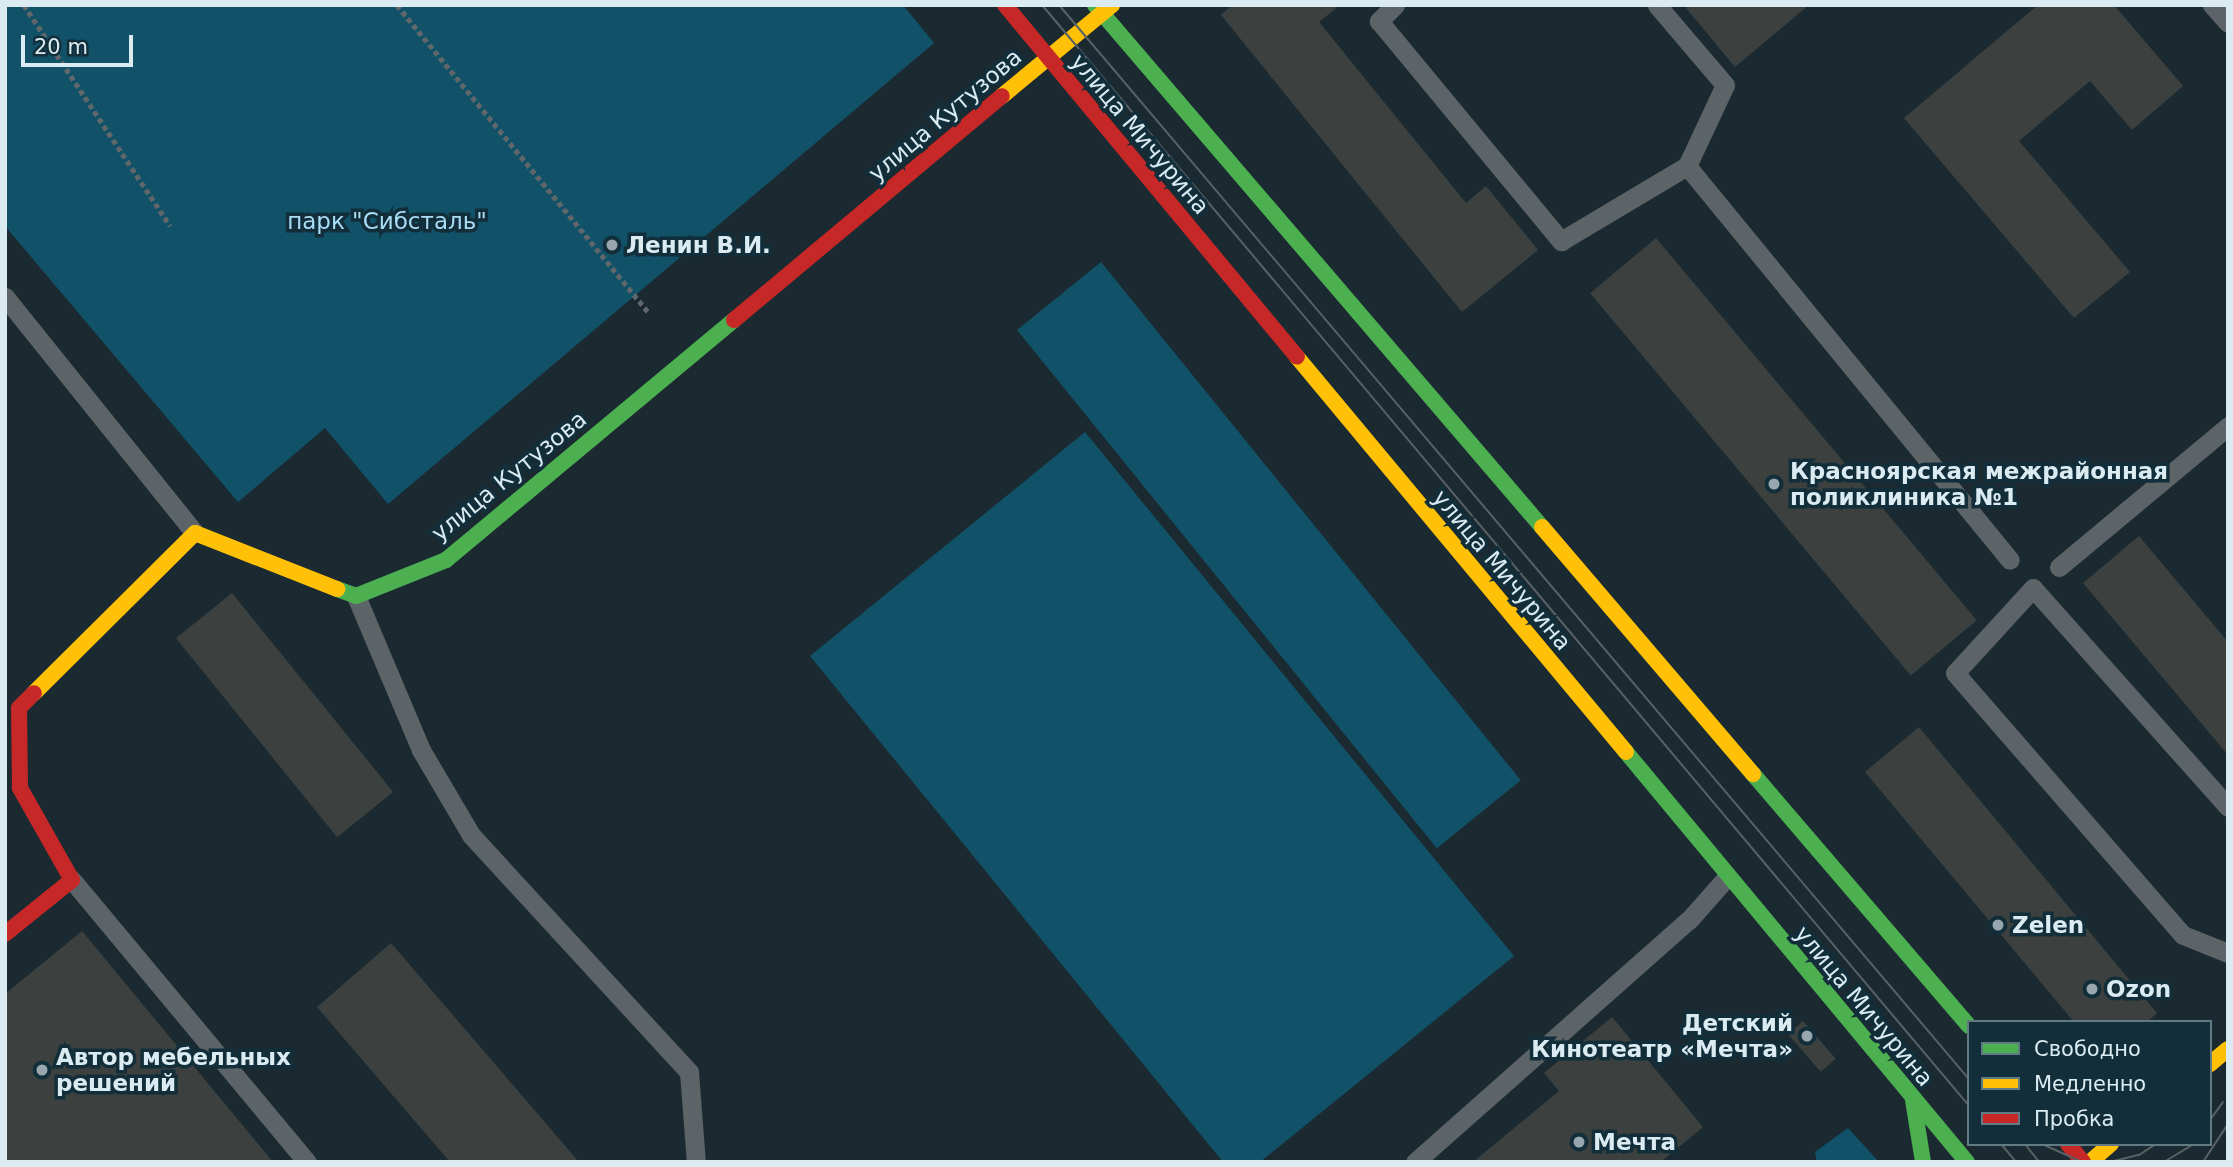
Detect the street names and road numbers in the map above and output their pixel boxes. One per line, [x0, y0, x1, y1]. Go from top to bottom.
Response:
street label: улица Кутузова [863, 43, 1027, 187]
street label: улица Мичурина [1065, 48, 1215, 220]
street label: улица Кутузова [426, 405, 592, 547]
street label: улица Мичурина [1427, 484, 1577, 656]
street label: улица Мичурина [1789, 920, 1939, 1092]

